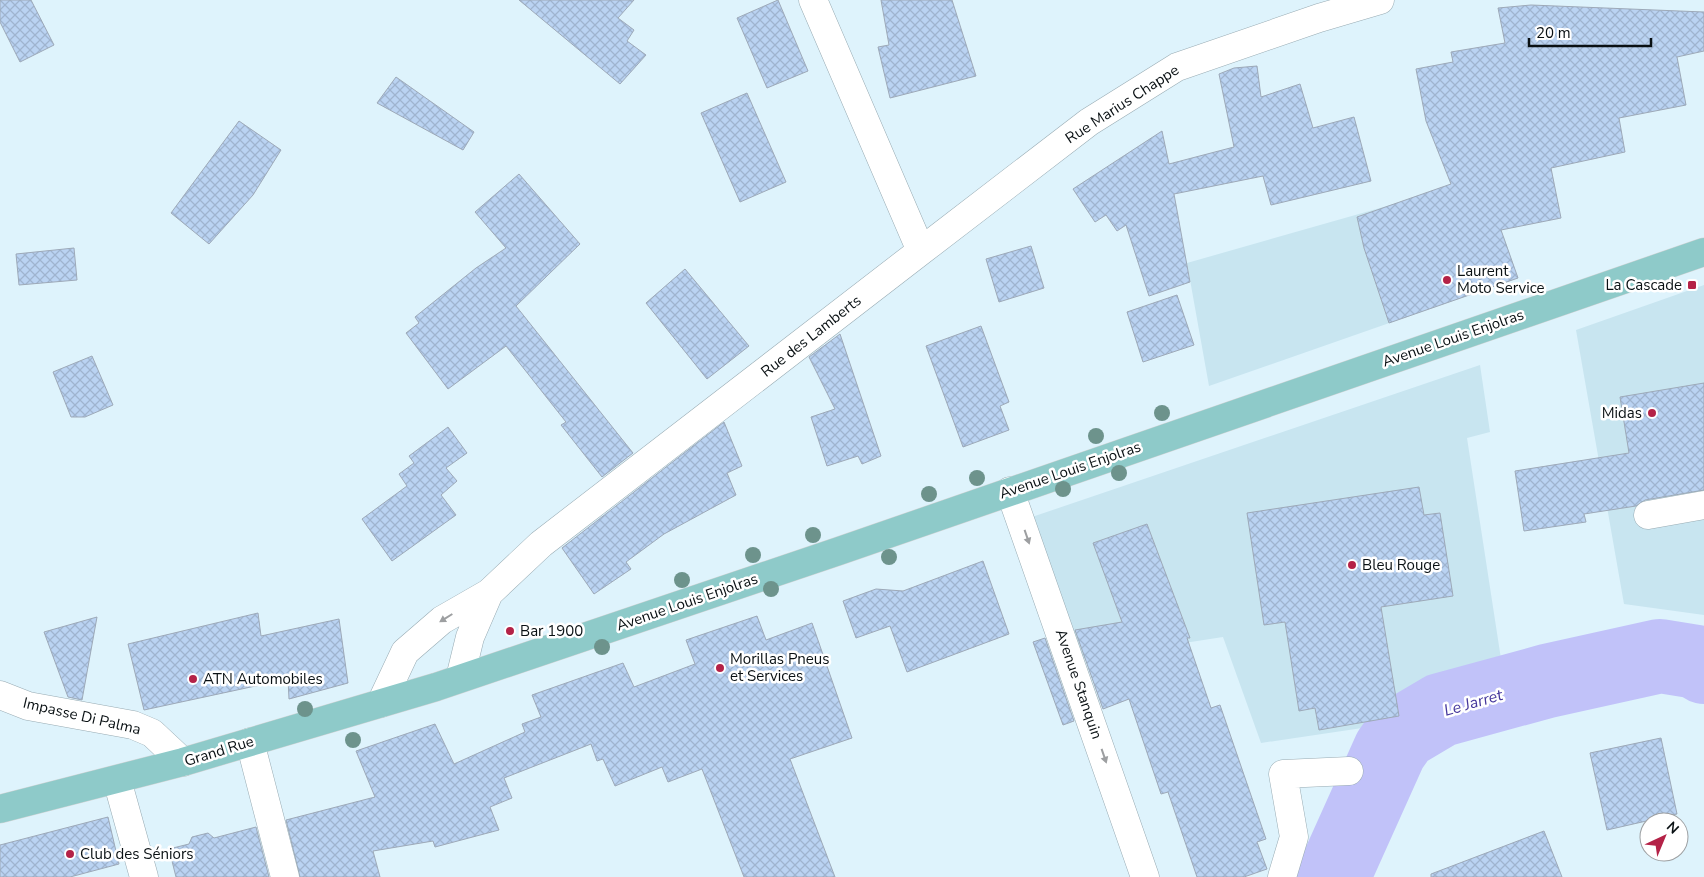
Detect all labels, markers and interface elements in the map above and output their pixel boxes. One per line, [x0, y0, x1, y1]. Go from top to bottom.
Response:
scale bar [1529, 15, 1652, 47]
text: 20 m [1536, 23, 1571, 43]
street label: Rue Marius Chappe [1061, 60, 1183, 148]
place label: Laurent Moto Service [1457, 261, 1544, 298]
marker: Laurent Moto Service [1441, 274, 1453, 286]
place label: La Cascade [1605, 275, 1682, 295]
marker: La Cascade [1686, 279, 1698, 291]
street label: Rue des Lamberts [757, 291, 865, 381]
street label: Avenue Louis Enjolras [1380, 304, 1526, 372]
place label: Midas [1602, 403, 1642, 423]
marker: Midas [1646, 407, 1658, 419]
street label: Avenue Louis Enjolras [997, 436, 1143, 504]
one-way arrow [1023, 530, 1031, 545]
place label: Bleu Rouge [1362, 555, 1440, 575]
marker: Bleu Rouge [1346, 559, 1358, 571]
street label: Avenue Louis Enjolras [614, 568, 760, 636]
one-way arrow [440, 613, 453, 622]
place label: Bar 1900 [520, 621, 583, 641]
marker: Bar 1900 [504, 625, 516, 637]
street label: Avenue Stanquin [1051, 626, 1107, 742]
place label: Morillas Pneus et Services [730, 649, 829, 686]
marker: Morillas Pneus et Services [714, 662, 726, 674]
place label: ATN Automobiles [203, 669, 323, 689]
marker: ATN Automobiles [187, 673, 199, 685]
water label: Le Jarret [1441, 684, 1506, 722]
street label: Impasse Di Palma [21, 693, 143, 739]
street label: Grand Rue [182, 731, 256, 771]
one-way arrow [1100, 749, 1108, 764]
north arrow [1639, 812, 1689, 862]
text: N [1662, 818, 1683, 838]
place label: Club des Séniors [80, 844, 193, 864]
marker: Club des Séniors [64, 848, 76, 860]

